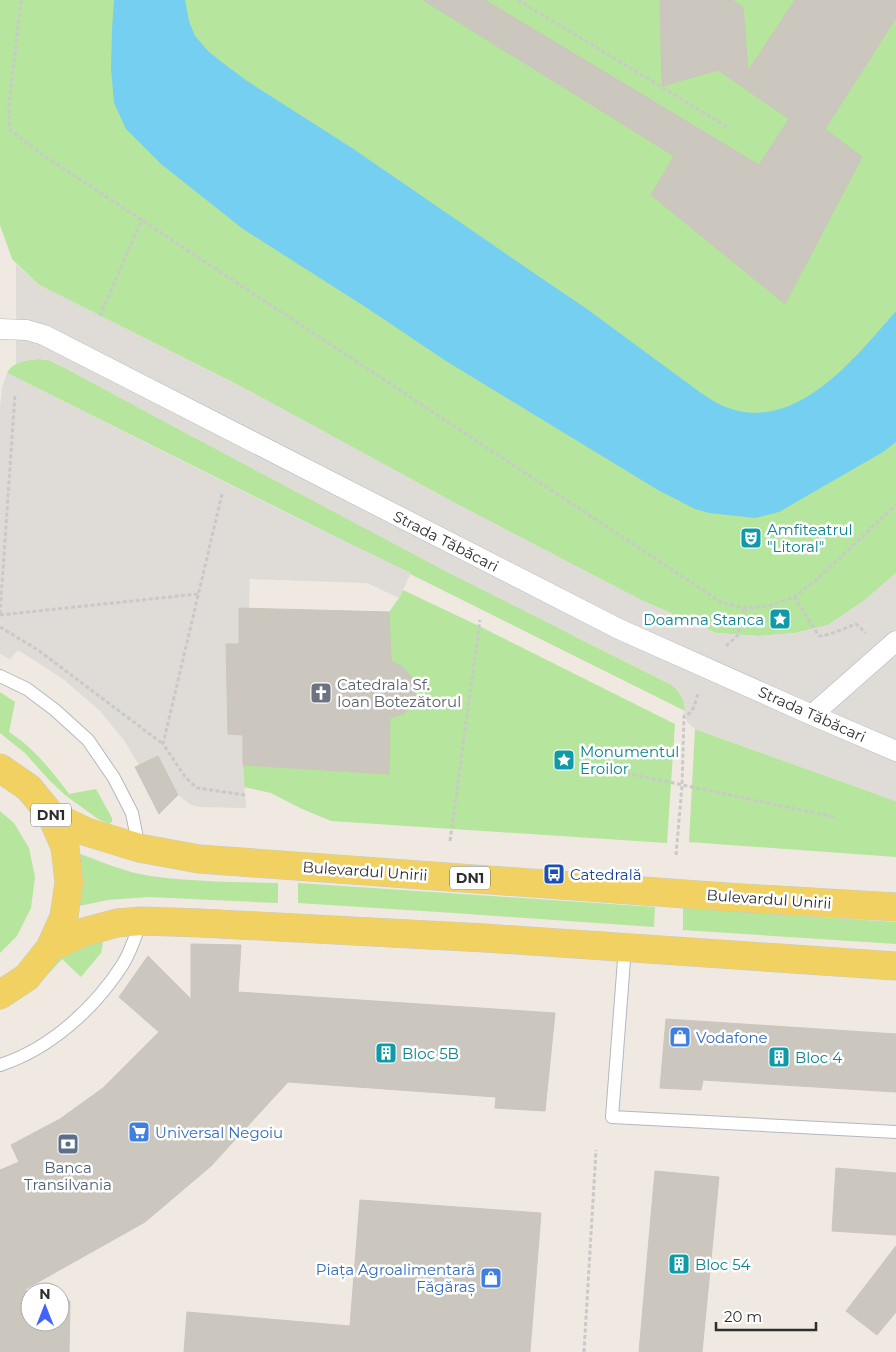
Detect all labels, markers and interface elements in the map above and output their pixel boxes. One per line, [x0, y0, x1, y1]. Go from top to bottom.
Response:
street label: Strada Tăbăcari [390, 506, 502, 576]
place label: Amfiteatrul "Litoral" [767, 520, 853, 556]
theatre icon: Amfiteatrul "Litoral" [739, 526, 763, 550]
place icon: Doamna Stanca [768, 607, 792, 631]
place label: Doamna Stanca [643, 610, 764, 629]
place label: Catedrala Sf. Ioan Botezătorul [337, 675, 461, 711]
church icon: Catedrala Sf. Ioan Botezătorul [309, 681, 333, 705]
street label: Strada Tăbăcari [755, 682, 869, 746]
place label: Monumentul Eroilor [580, 742, 679, 778]
place icon: Monumentul Eroilor [552, 748, 576, 772]
road number: DN1 [31, 804, 71, 826]
street label: Bulevardul Unirii [302, 857, 428, 885]
bus stop icon: Catedrală [542, 862, 566, 886]
place label: Catedrală [570, 865, 642, 884]
road number: DN1 [450, 866, 490, 890]
street label: Bulevardul Unirii [706, 885, 832, 913]
shop icon: Vodafone [668, 1025, 692, 1049]
place label: Vodafone [696, 1028, 768, 1047]
building icon: Bloc 5B [374, 1041, 398, 1065]
place label: Bloc 5B [402, 1044, 459, 1063]
building icon: Bloc 4 [767, 1045, 791, 1069]
place label: Bloc 4 [795, 1048, 842, 1067]
supermarket icon: Universal Negoiu [127, 1120, 151, 1144]
place label: Universal Negoiu [155, 1123, 283, 1142]
bank icon: Banca Transilvania [56, 1132, 80, 1156]
place label: Banca Transilvania [24, 1158, 112, 1194]
building icon: Bloc 54 [667, 1252, 691, 1276]
place label: Bloc 54 [695, 1255, 751, 1274]
place label: Piața Agroalimentară Făgăraș [316, 1260, 475, 1297]
shop icon: Piața Agroalimentară Făgăraș [479, 1266, 503, 1290]
north arrow [20, 1282, 70, 1332]
text: N [39, 1285, 51, 1303]
scale bar [716, 1300, 816, 1332]
text: 20 m [724, 1307, 762, 1326]

